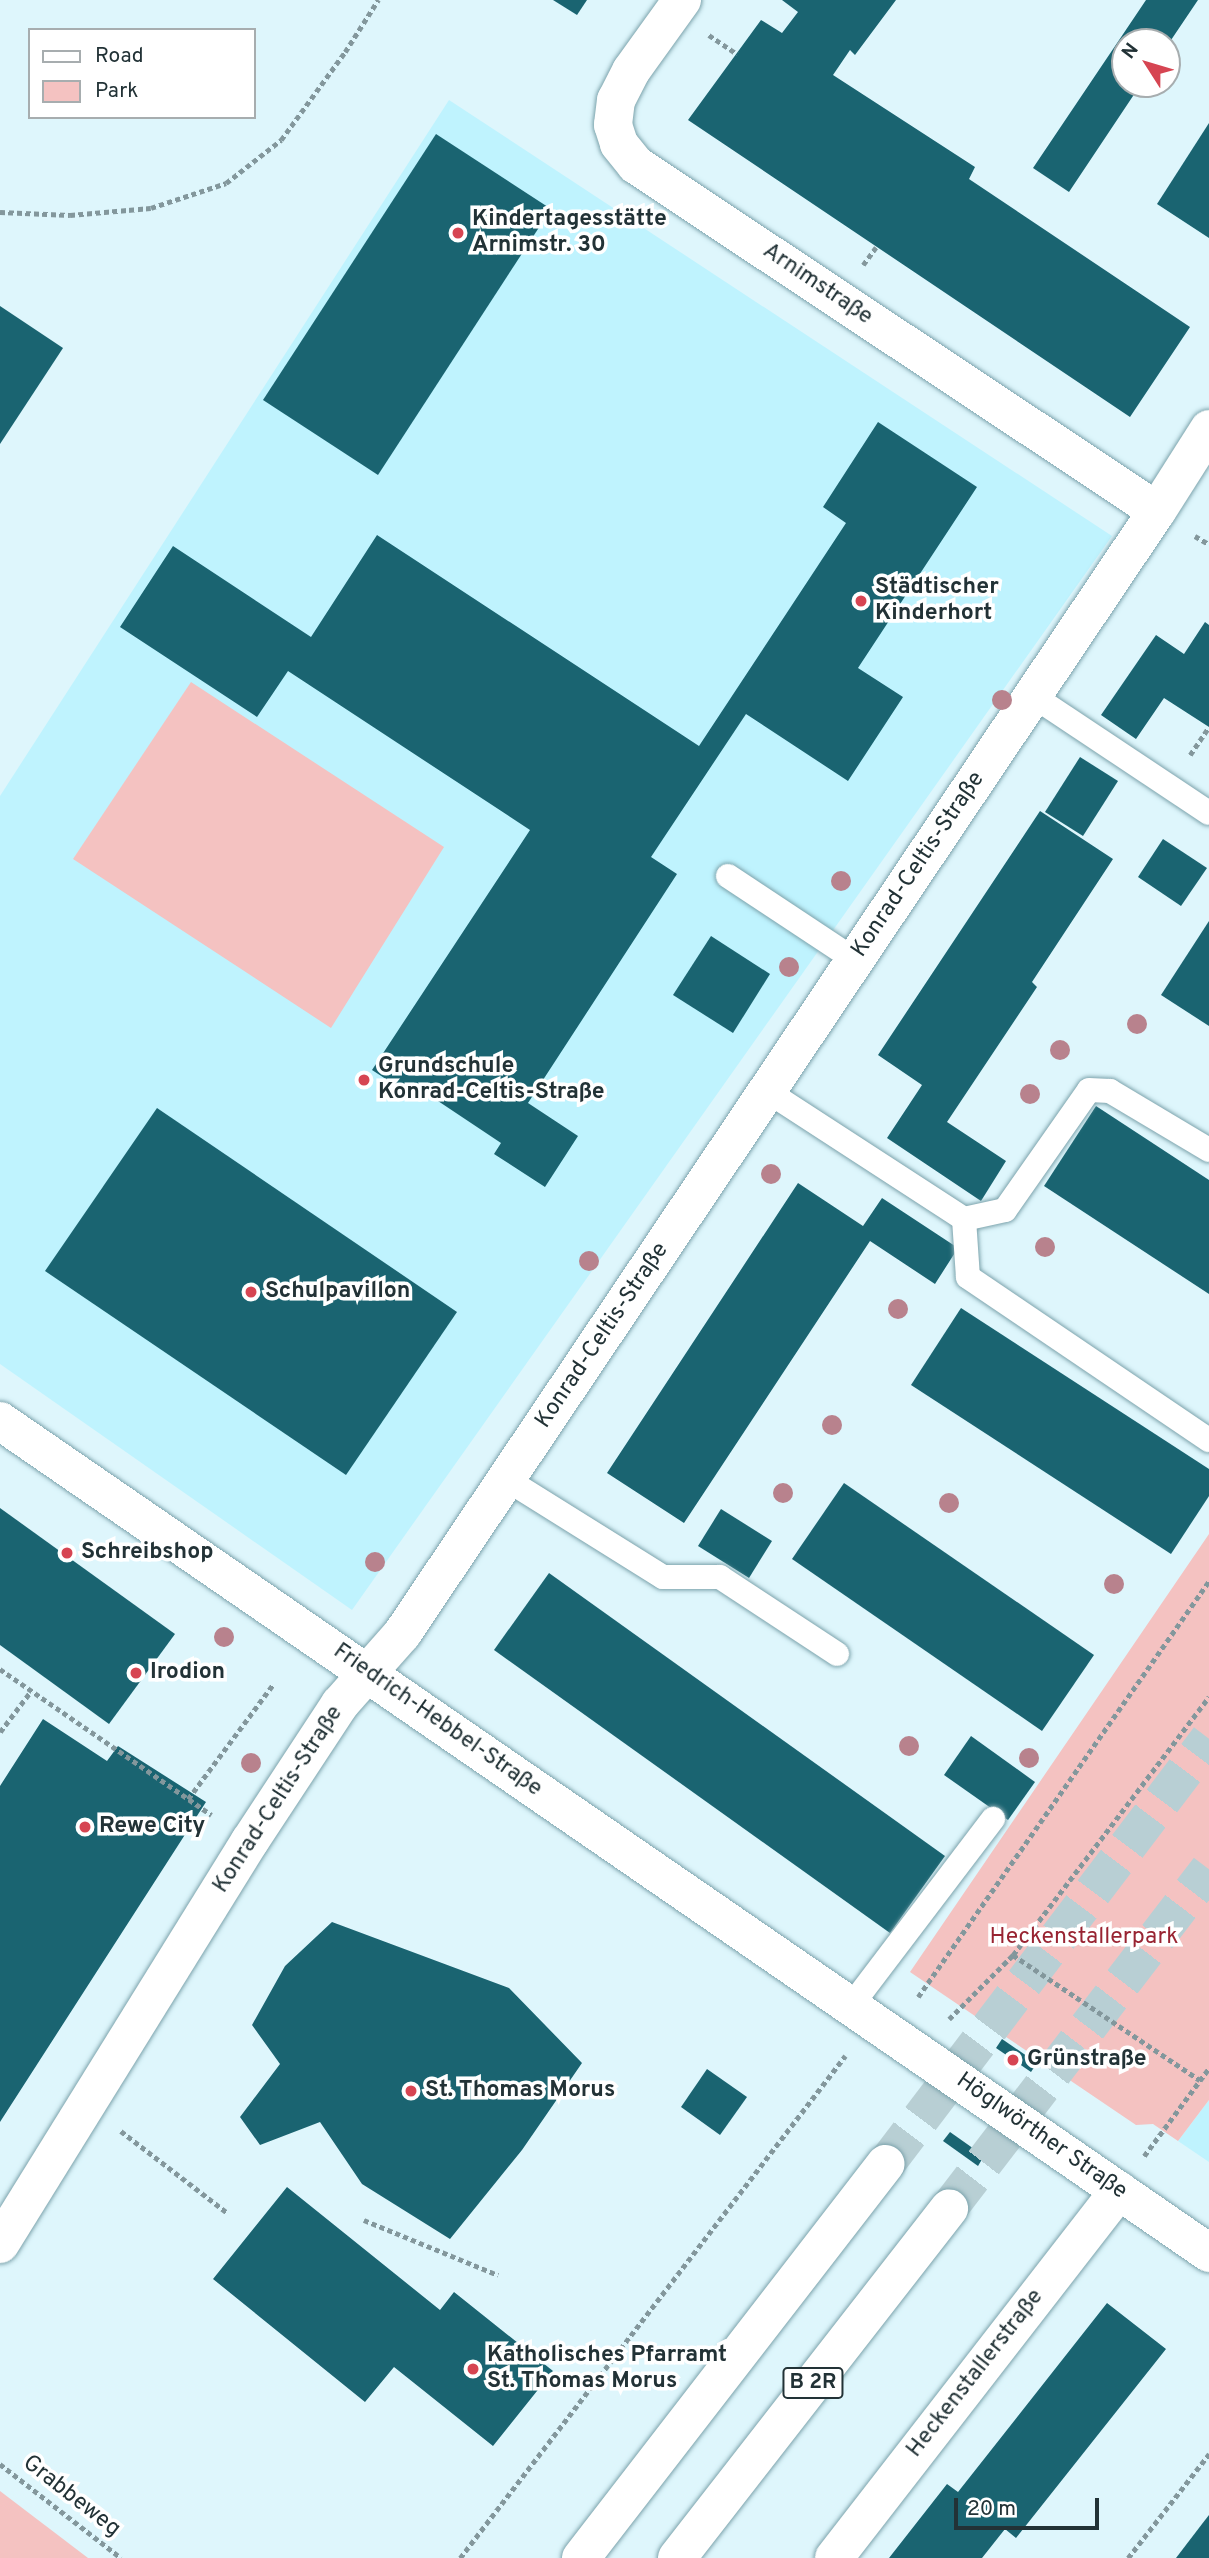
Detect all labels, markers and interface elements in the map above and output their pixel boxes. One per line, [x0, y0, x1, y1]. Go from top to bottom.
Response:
legend [28, 28, 256, 119]
north arrow [1111, 28, 1181, 98]
text: N [1117, 39, 1145, 64]
text: Road [95, 43, 144, 70]
text: Park [95, 78, 138, 105]
place label: Kindertagesstätte Arnimstr. 30 [472, 206, 667, 260]
marker: Kindertagesstätte Arnimstr. 30 [450, 225, 466, 241]
street label: Arnimstraße [757, 238, 877, 332]
place label: Städtischer Kinderhort [875, 574, 999, 628]
marker: Städtischer Kinderhort [853, 593, 869, 609]
street label: Konrad-Celtis-Straße [847, 767, 991, 963]
place label: Grundschule Konrad-Celtis-Straße [378, 1053, 605, 1107]
marker: Grundschule Konrad-Celtis-Straße [356, 1072, 372, 1088]
street label: Konrad-Celtis-Straße [531, 1238, 675, 1434]
place label: Schulpavillon [265, 1278, 410, 1306]
marker: Schulpavillon [243, 1284, 259, 1300]
place label: Schreibshop [81, 1539, 213, 1567]
marker: Schreibshop [59, 1545, 75, 1561]
street label: Friedrich-Hebbel-Straße [327, 1638, 547, 1804]
place label: Irodion [150, 1659, 225, 1687]
marker: Irodion [128, 1665, 144, 1681]
street label: Konrad-Celtis-Straße [208, 1701, 350, 1899]
place label: Rewe City [99, 1813, 205, 1841]
marker: Rewe City [77, 1819, 93, 1835]
park label: Heckenstallerpark [990, 1924, 1178, 1952]
place label: Grünstraße [1027, 2046, 1147, 2074]
marker: Grünstraße [1005, 2052, 1021, 2068]
street label: Höglwörther Straße [950, 2068, 1132, 2206]
place label: St. Thomas Morus [425, 2077, 615, 2105]
marker: St. Thomas Morus [403, 2083, 419, 2099]
street label: Heckenstallerstraße [902, 2284, 1050, 2464]
place label: Katholisches Pfarramt St. Thomas Morus [487, 2342, 727, 2396]
marker: Katholisches Pfarramt St. Thomas Morus [465, 2361, 481, 2377]
road number: B 2R [782, 2366, 844, 2400]
street label: Grabbeweg [17, 2450, 125, 2544]
scale bar [957, 2484, 1102, 2528]
text: 20 m [967, 2496, 1016, 2523]

